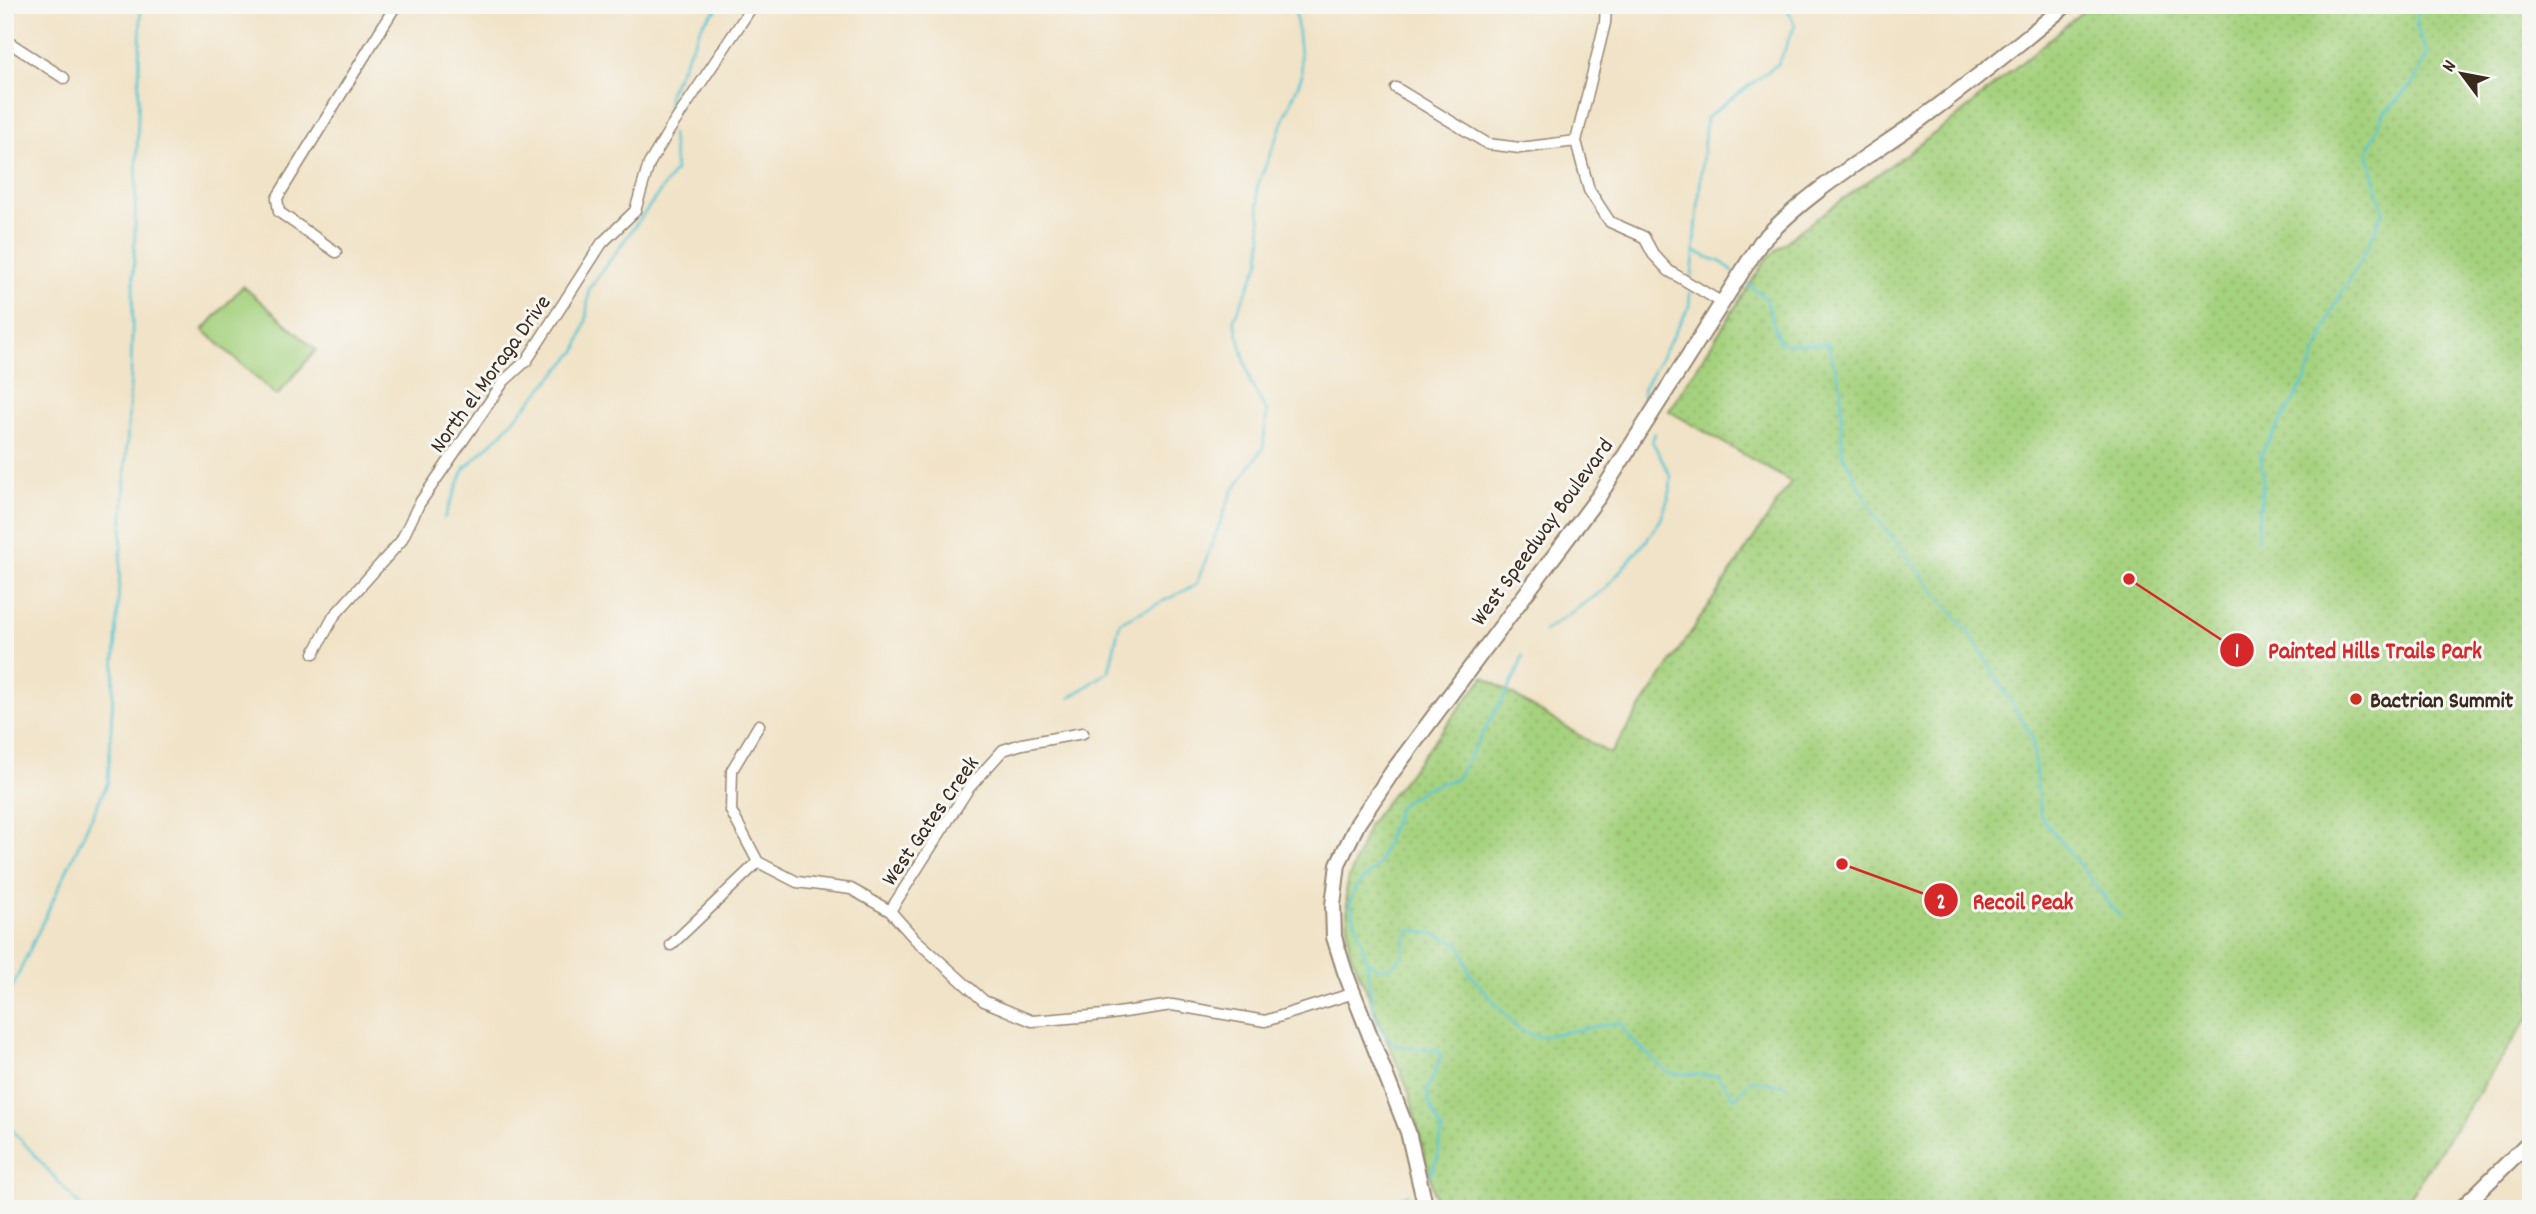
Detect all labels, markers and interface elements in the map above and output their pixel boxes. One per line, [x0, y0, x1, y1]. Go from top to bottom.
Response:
north arrow [2428, 38, 2498, 108]
text: N [2437, 56, 2464, 78]
street label: North el Moraga Drive [423, 289, 561, 461]
street label: West Speedway Boulevard [1464, 432, 1623, 634]
callout: Painted Hills Trails Park [2219, 628, 2496, 673]
text: Painted Hills Trails Park [2268, 636, 2482, 670]
text: 1 [2235, 638, 2239, 668]
place label: Bactrian Summit [2370, 686, 2514, 719]
marker: Bactrian Summit [2348, 691, 2364, 707]
street label: West Gates Creek [875, 750, 989, 894]
callout: Recoil Peak [1923, 878, 2087, 923]
text: Recoil Peak [1973, 887, 2074, 921]
text: 2 [1936, 889, 1946, 919]

